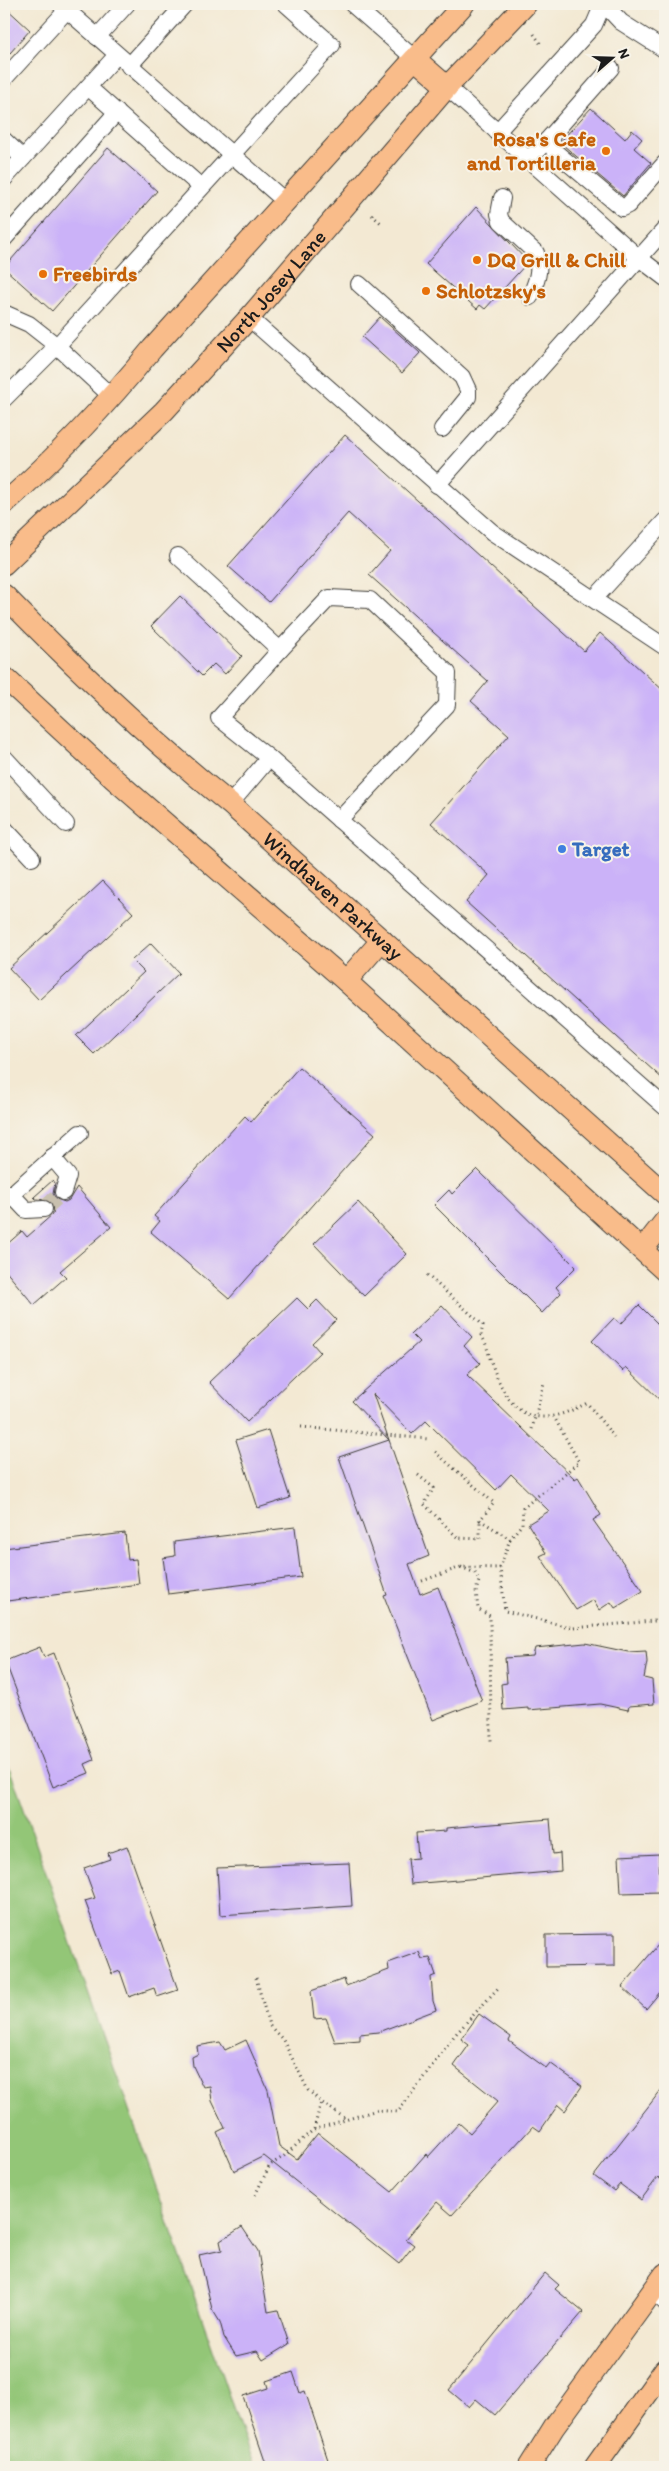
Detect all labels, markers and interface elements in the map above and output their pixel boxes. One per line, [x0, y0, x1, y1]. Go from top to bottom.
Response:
north arrow [586, 32, 636, 82]
text: N [614, 46, 633, 61]
place label: Rosa's Cafe and Tortilleria [467, 126, 597, 175]
marker: Rosa's Cafe and Tortilleria [600, 145, 612, 157]
street label: North Josey Lane [210, 224, 331, 358]
place label: DQ Grill & Chill [487, 247, 627, 272]
marker: DQ Grill & Chill [471, 254, 483, 266]
place label: Freebirds [53, 261, 137, 286]
marker: Freebirds [37, 268, 49, 280]
place label: Schlotzsky's [436, 278, 546, 304]
marker: Schlotzsky's [420, 285, 432, 297]
street label: Windhaven Parkway [258, 826, 408, 965]
place label: Target [571, 836, 630, 862]
marker: Target [556, 843, 568, 855]

